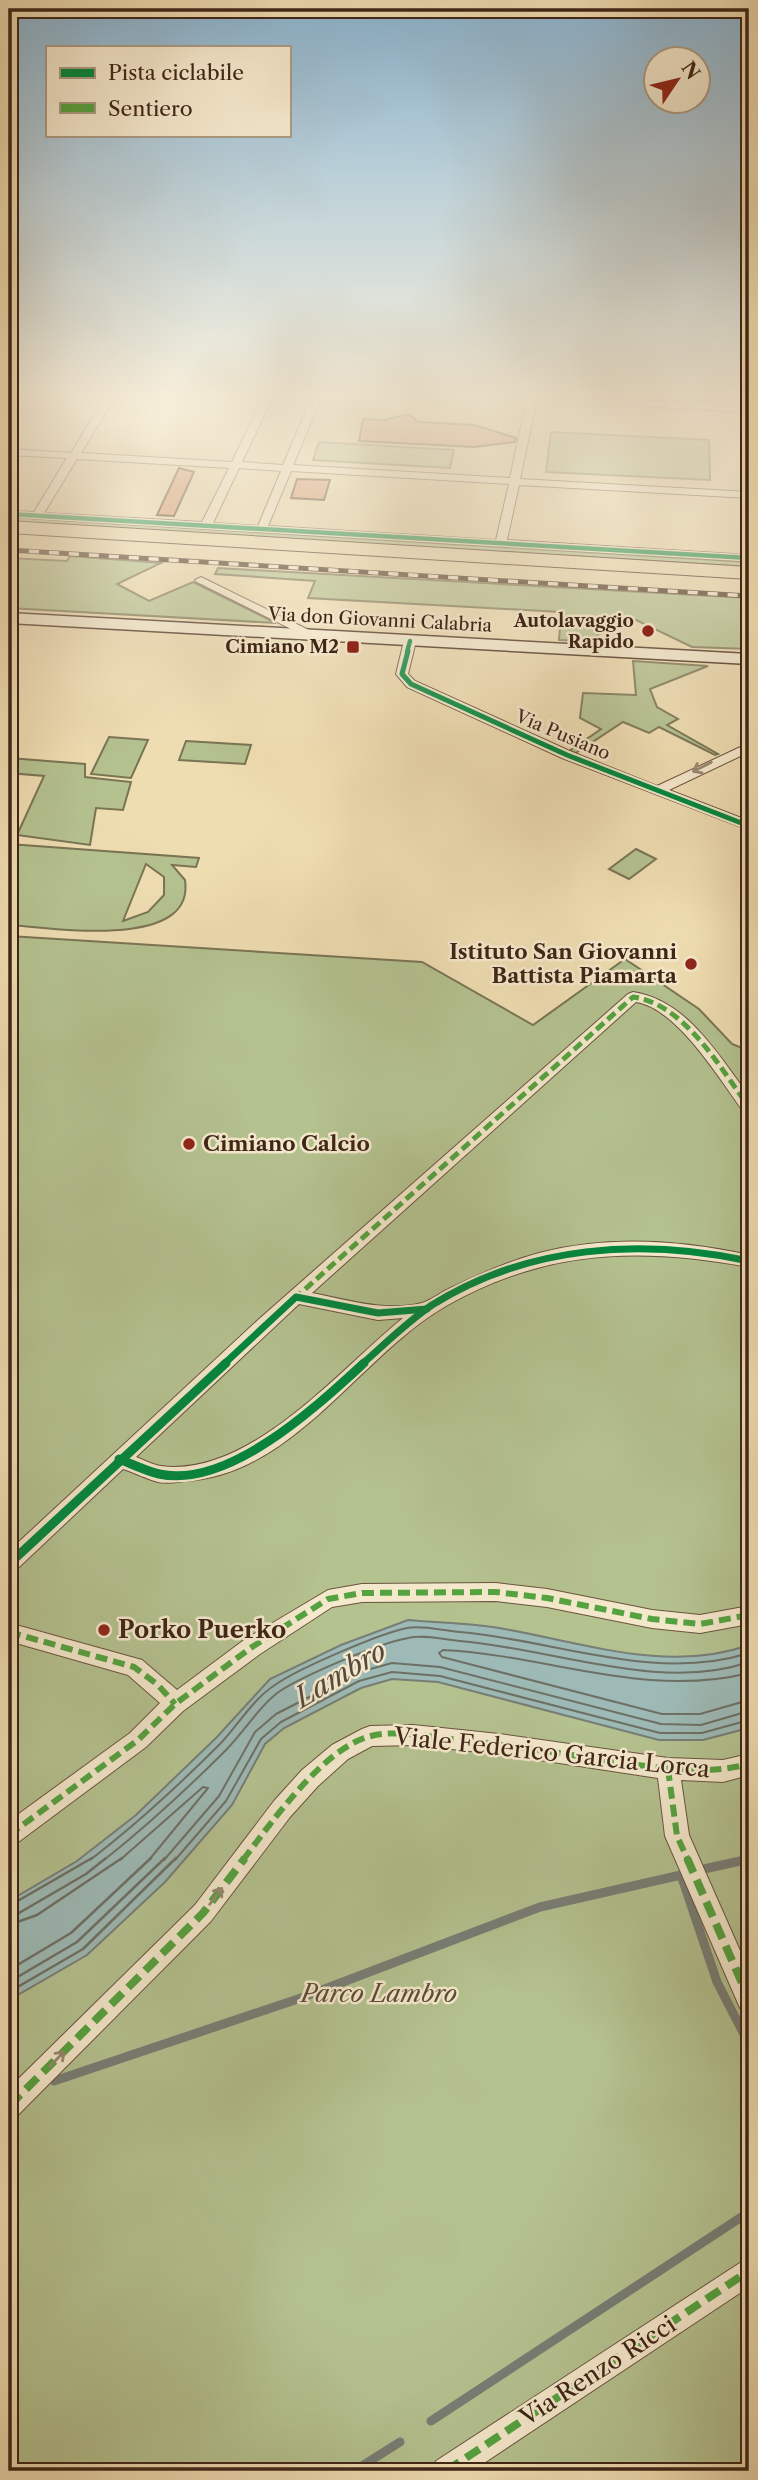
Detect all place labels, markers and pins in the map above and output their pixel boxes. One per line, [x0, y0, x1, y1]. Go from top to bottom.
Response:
place label: Autolavaggio Rapido [513, 610, 634, 653]
marker: Autolavaggio Rapido [640, 623, 656, 639]
place label: Cimiano M2 [225, 636, 339, 658]
marker: Cimiano M2 [345, 639, 361, 655]
place label: Istituto San Giovanni Battista Piamarta [449, 939, 678, 988]
marker: Istituto San Giovanni Battista Piamarta [683, 956, 699, 972]
place label: Cimiano Calcio [203, 1131, 370, 1156]
marker: Cimiano Calcio [181, 1136, 197, 1152]
place label: Porko Puerko [118, 1615, 286, 1644]
marker: Porko Puerko [96, 1622, 112, 1638]

